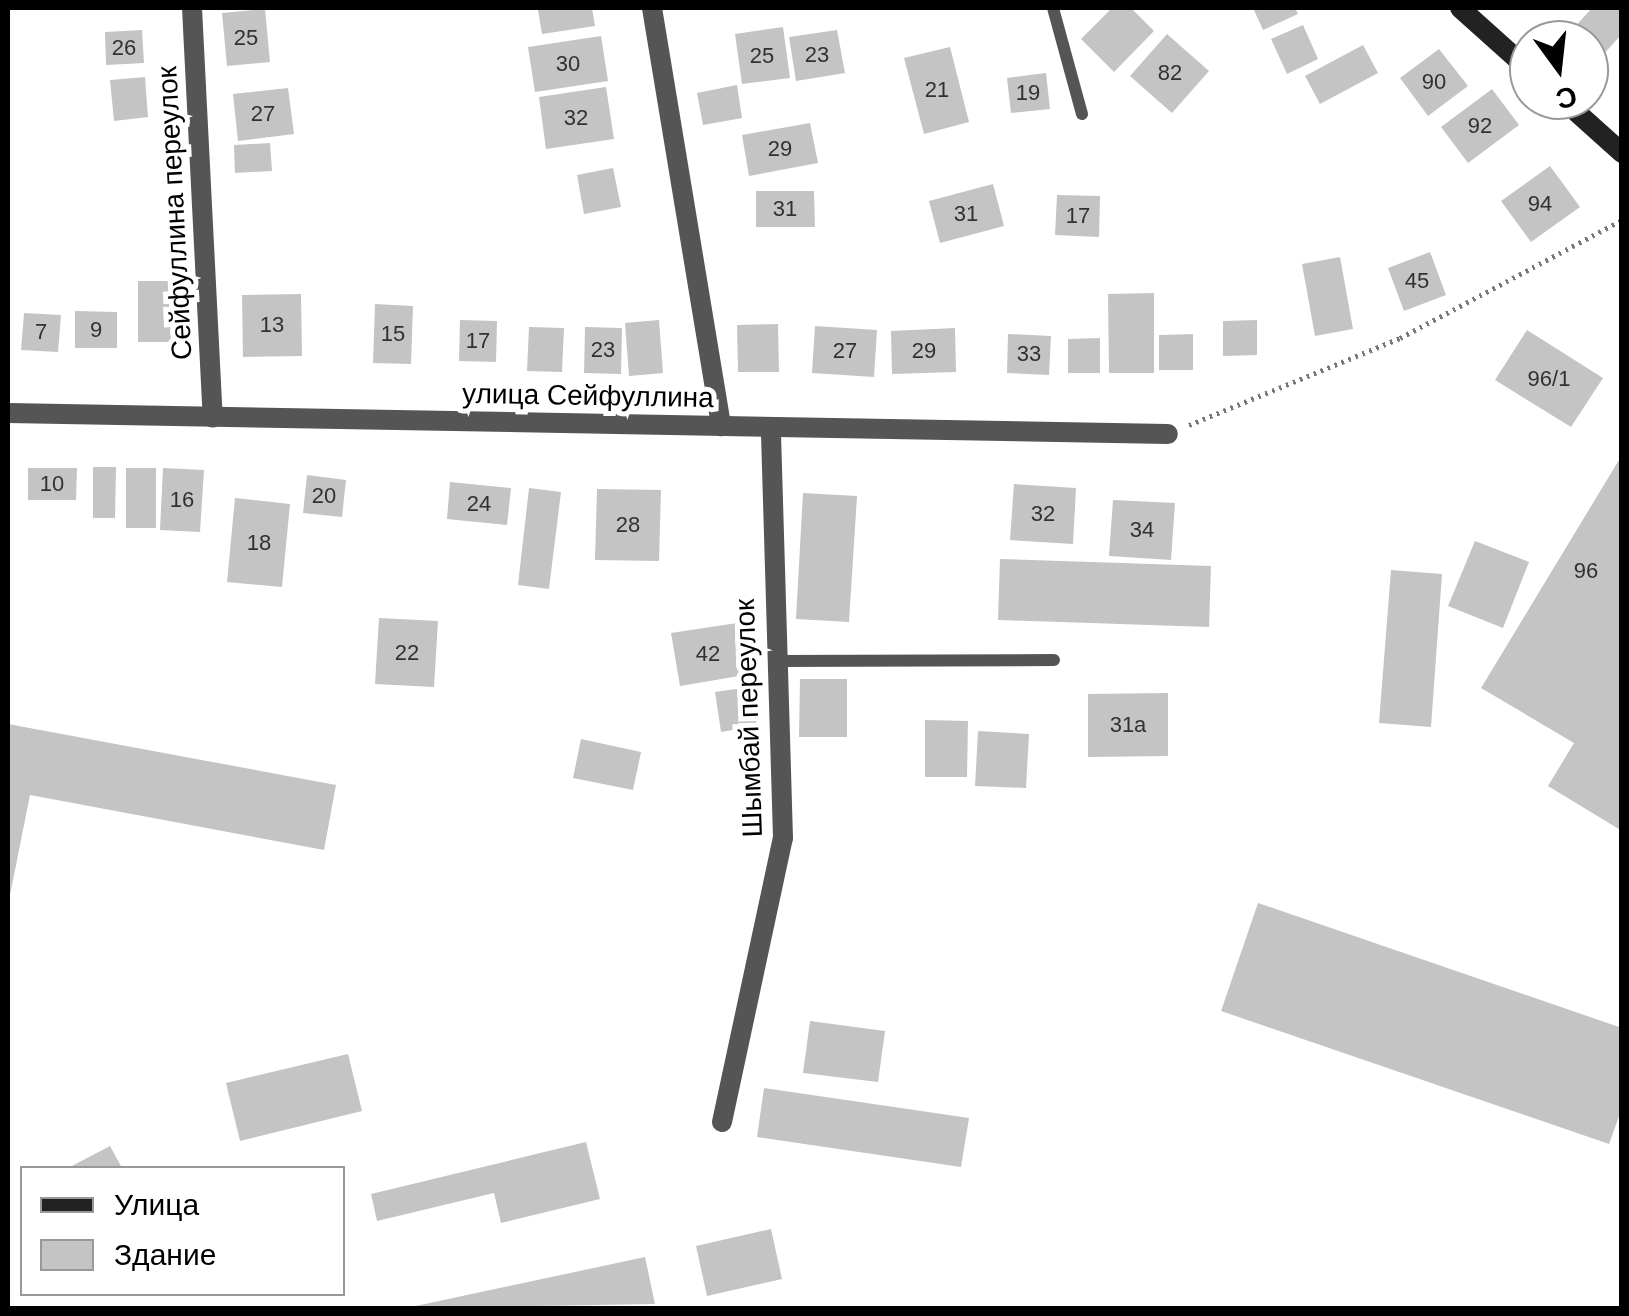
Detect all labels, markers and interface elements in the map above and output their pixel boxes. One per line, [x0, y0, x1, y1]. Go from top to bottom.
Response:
north arrow [1509, 20, 1609, 120]
house number: 25 [234, 25, 258, 51]
house number: 26 [112, 35, 136, 61]
house number: 23 [805, 42, 829, 68]
house number: 25 [750, 43, 774, 69]
house number: 30 [556, 51, 580, 77]
house number: 82 [1158, 60, 1182, 86]
street label: Сейфуллина переулок [151, 65, 199, 361]
house number: 90 [1422, 69, 1446, 95]
house number: 21 [925, 77, 949, 103]
house number: 19 [1016, 80, 1040, 106]
text: С [1553, 80, 1580, 115]
house number: 27 [251, 101, 275, 127]
house number: 32 [564, 105, 588, 131]
house number: 92 [1468, 113, 1492, 139]
house number: 29 [768, 136, 792, 162]
house number: 94 [1528, 191, 1552, 217]
house number: 31 [773, 196, 797, 222]
house number: 31 [954, 201, 978, 227]
house number: 17 [1066, 203, 1090, 229]
house number: 45 [1405, 268, 1429, 294]
house number: 13 [260, 312, 284, 338]
house number: 9 [90, 317, 102, 343]
house number: 7 [35, 319, 47, 345]
house number: 15 [381, 321, 405, 347]
house number: 17 [466, 328, 490, 354]
house number: 23 [591, 337, 615, 363]
house number: 27 [833, 338, 857, 364]
house number: 29 [912, 338, 936, 364]
house number: 33 [1017, 341, 1041, 367]
house number: 96/1 [1528, 366, 1570, 392]
street label: улица Сейфуллина [462, 377, 714, 415]
house number: 10 [40, 471, 64, 497]
house number: 20 [312, 483, 336, 509]
house number: 16 [170, 487, 194, 513]
house number: 24 [467, 491, 491, 517]
house number: 32 [1031, 501, 1055, 527]
house number: 28 [616, 512, 640, 538]
house number: 34 [1130, 517, 1154, 543]
house number: 18 [247, 530, 271, 556]
house number: 96 [1574, 558, 1598, 584]
street label: Шымбай переулок [728, 598, 770, 838]
house number: 22 [395, 640, 419, 666]
house number: 42 [696, 641, 720, 667]
house number: 31а [1110, 712, 1146, 738]
legend [20, 1166, 345, 1296]
text: Улица [114, 1188, 199, 1221]
text: Здание [114, 1238, 216, 1271]

